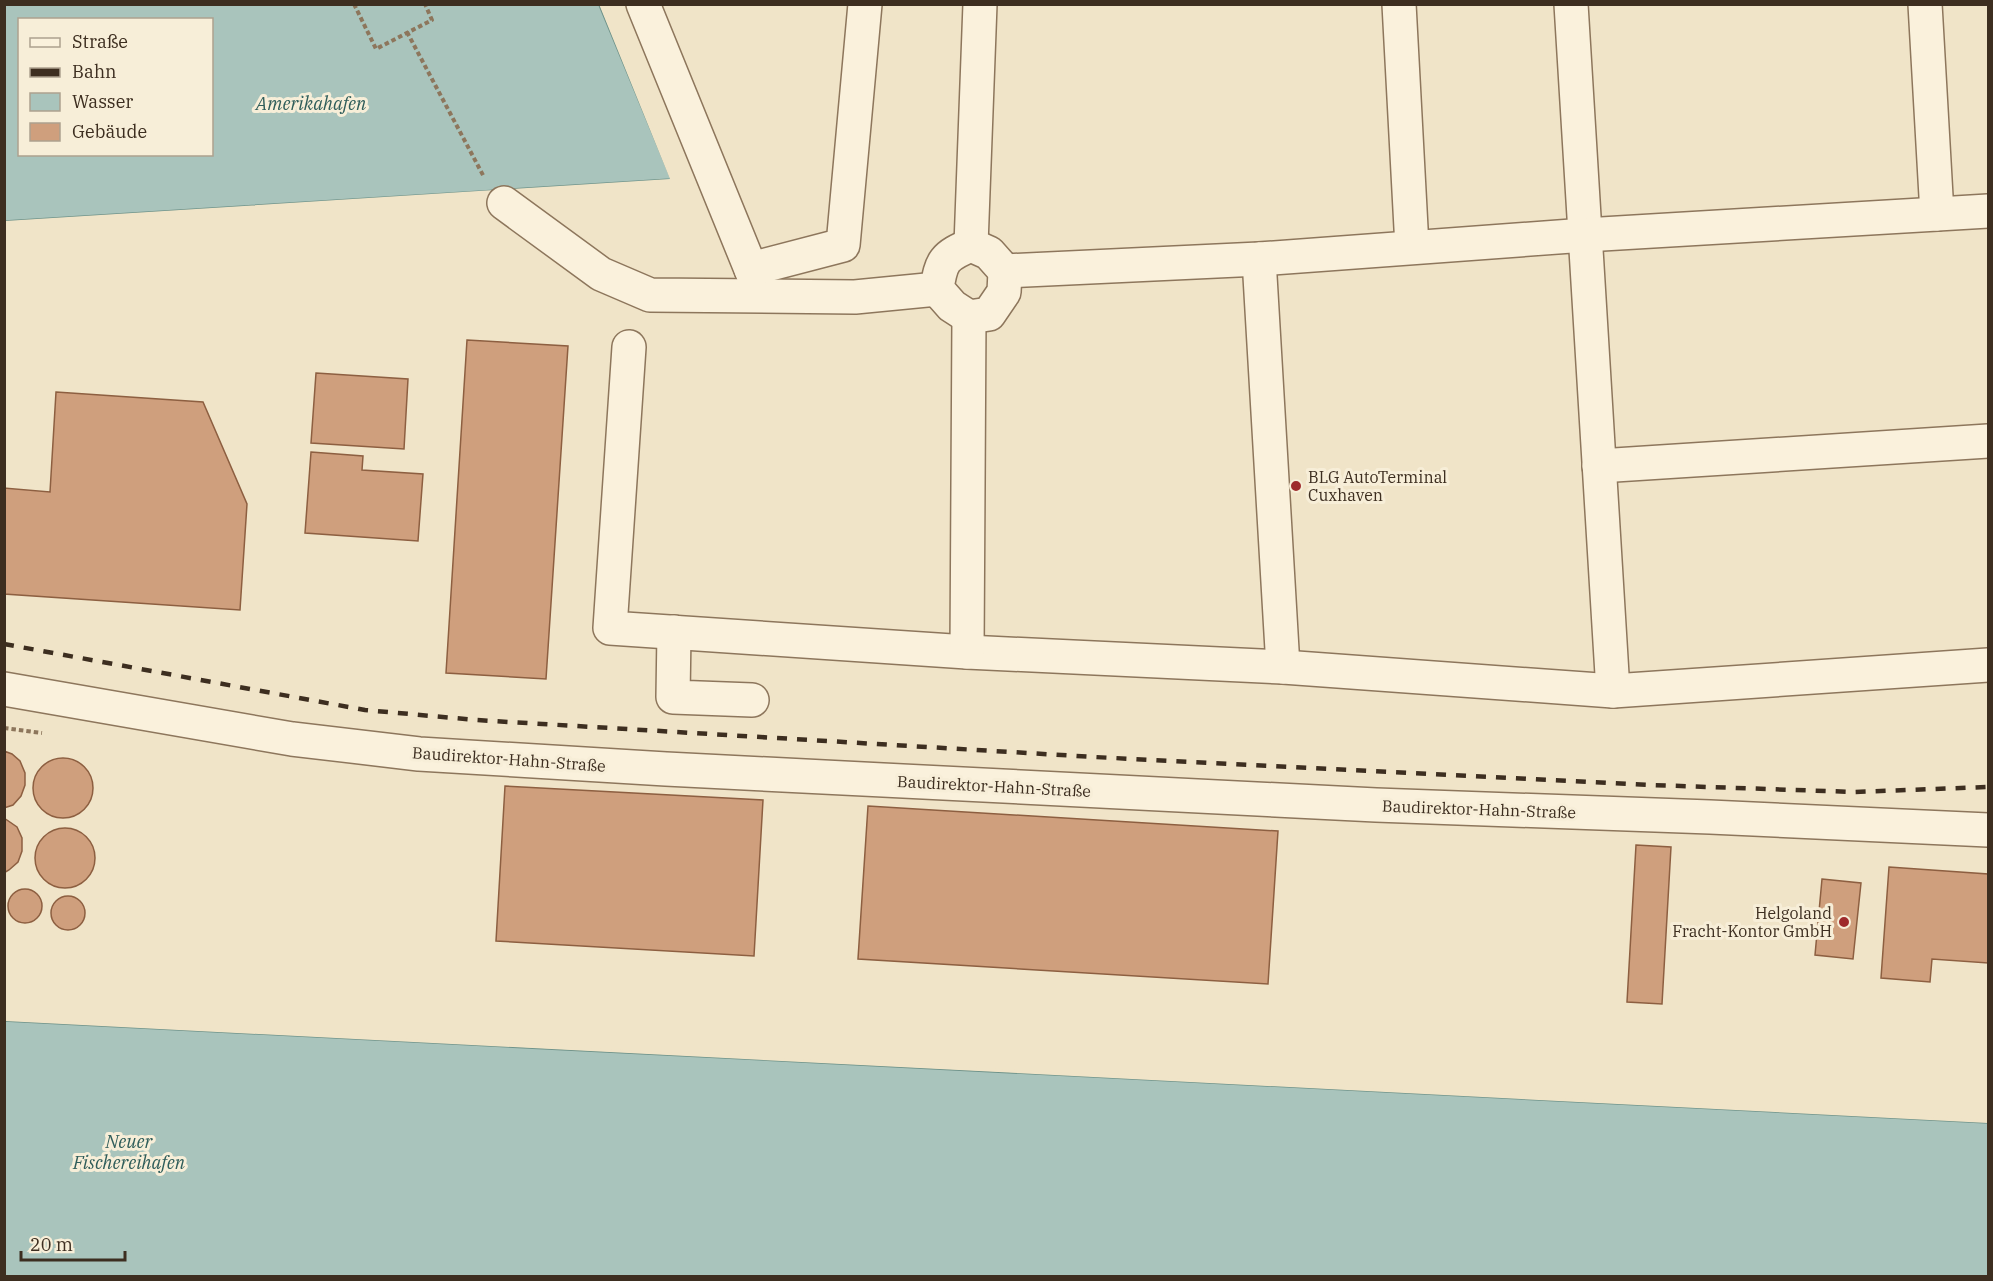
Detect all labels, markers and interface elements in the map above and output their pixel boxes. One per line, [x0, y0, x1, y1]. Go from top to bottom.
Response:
legend [18, 18, 213, 156]
text: Straße [72, 30, 128, 53]
text: Bahn [72, 60, 117, 83]
text: Wasser [72, 90, 133, 113]
water label: Amerikahafen [255, 92, 367, 115]
text: Gebäude [72, 120, 147, 143]
place label: BLG AutoTerminal Cuxhaven [1308, 467, 1447, 505]
marker: BLG AutoTerminal Cuxhaven [1289, 479, 1303, 493]
street label: Baudirektor-Hahn-Straße [412, 742, 606, 776]
street label: Baudirektor-Hahn-Straße [897, 771, 1091, 801]
street label: Baudirektor-Hahn-Straße [1382, 796, 1576, 822]
place label: Helgoland Fracht-Kontor GmbH [1672, 903, 1832, 941]
marker: Helgoland Fracht-Kontor GmbH [1837, 915, 1851, 929]
water label: Neuer Fischereihafen [72, 1130, 186, 1174]
scale bar [21, 1224, 124, 1262]
text: 20 m [30, 1233, 73, 1256]

